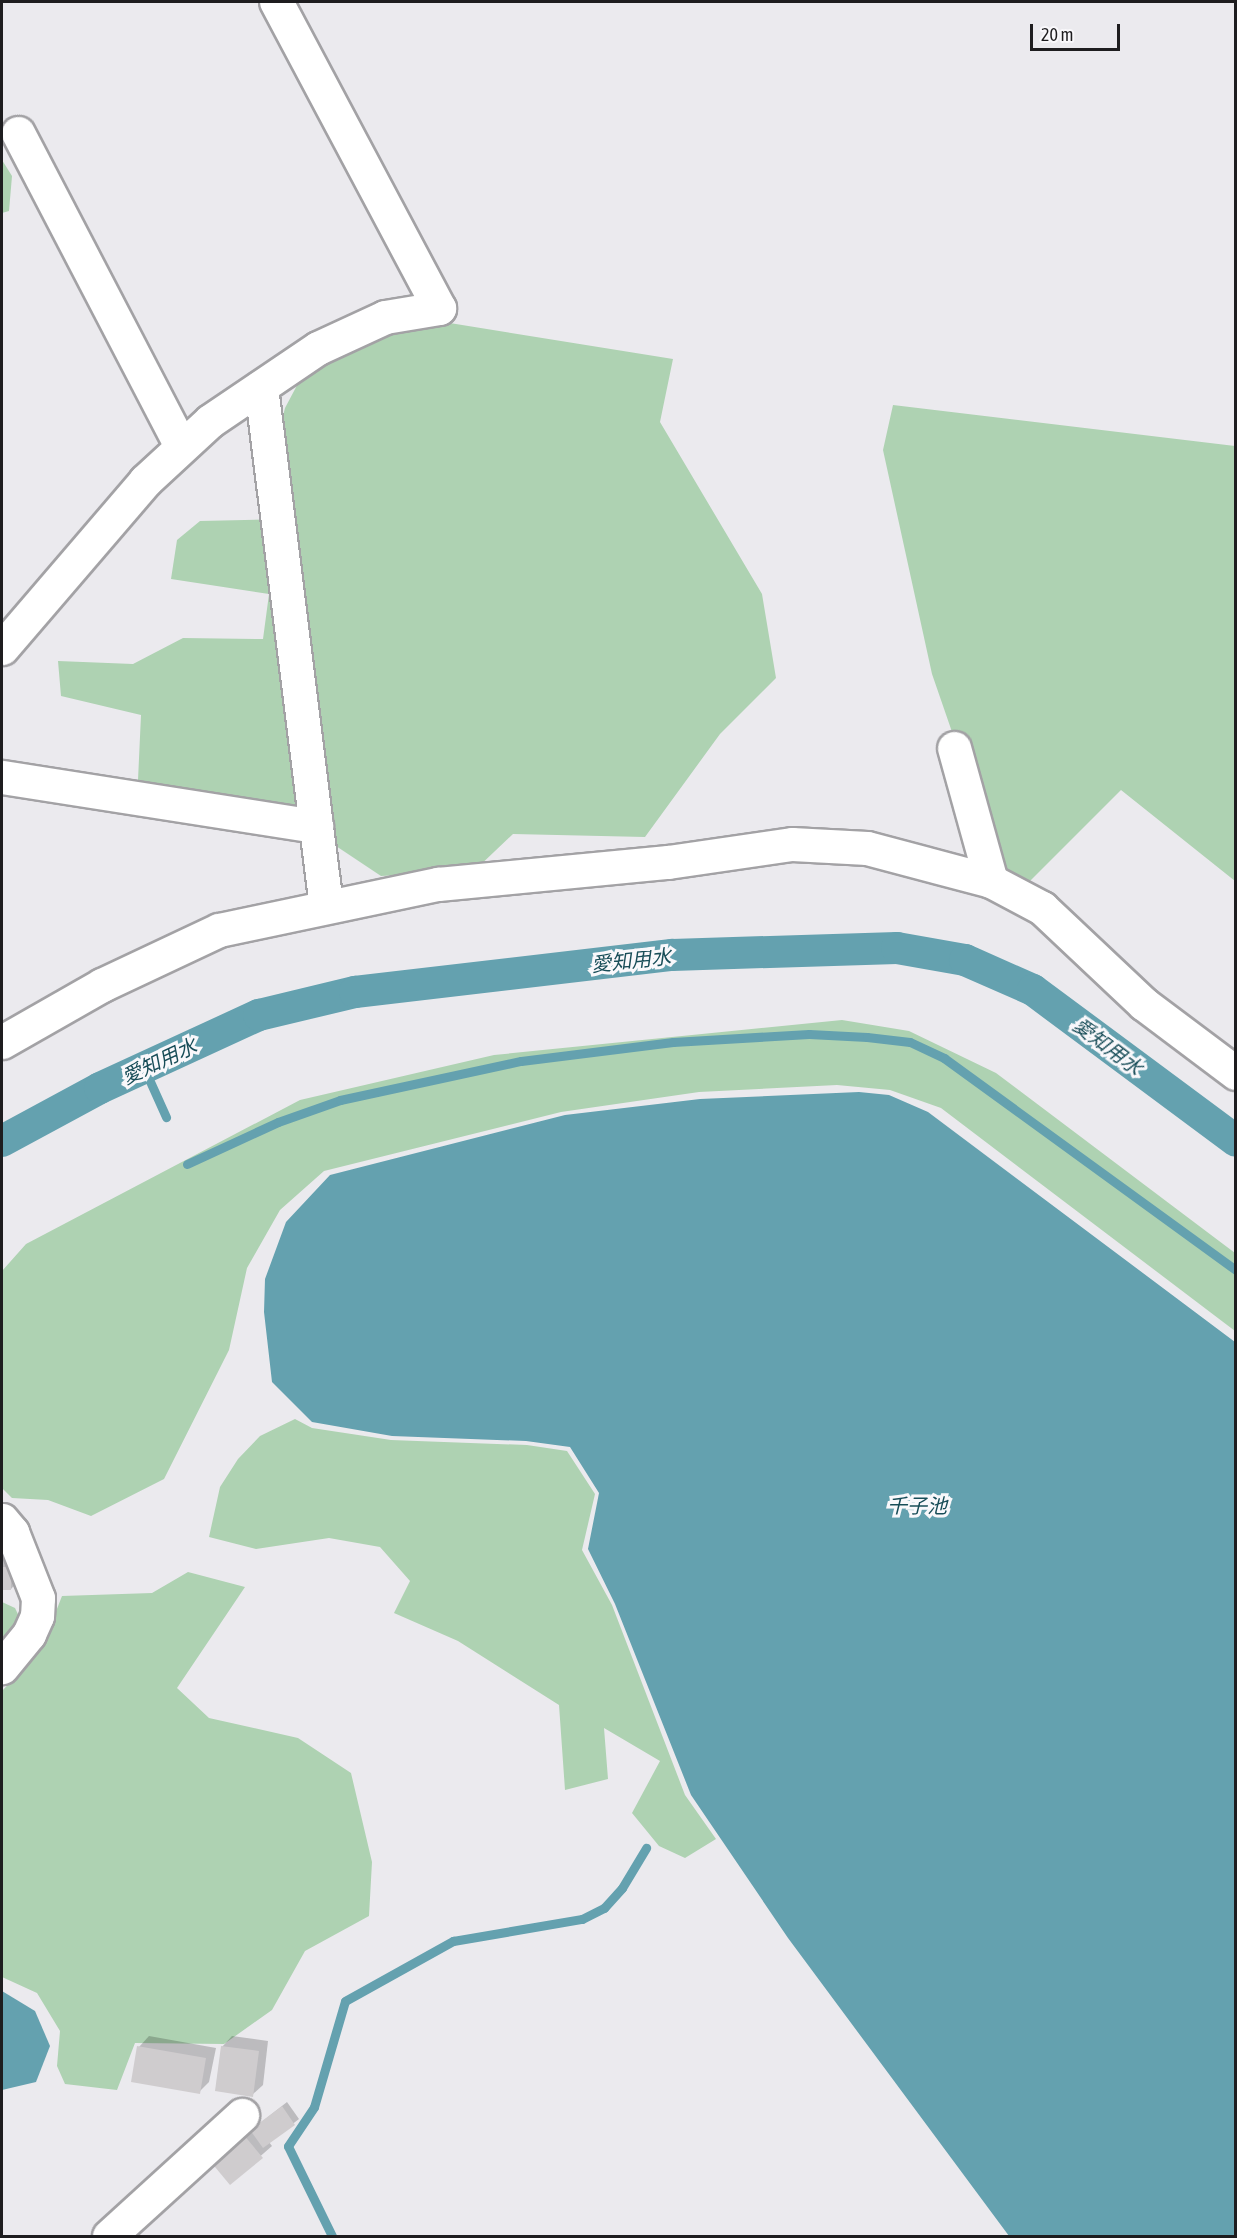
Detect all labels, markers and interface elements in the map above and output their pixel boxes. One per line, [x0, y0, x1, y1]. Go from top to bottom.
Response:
scale bar [1033, 12, 1123, 50]
text: 20 m [1041, 24, 1073, 45]
water label: 愛知用水 [590, 944, 672, 976]
water label: 愛知用水 [1069, 1012, 1147, 1080]
water label: 愛知用水 [118, 1033, 200, 1089]
water label: 千子池 [887, 1493, 947, 1517]

